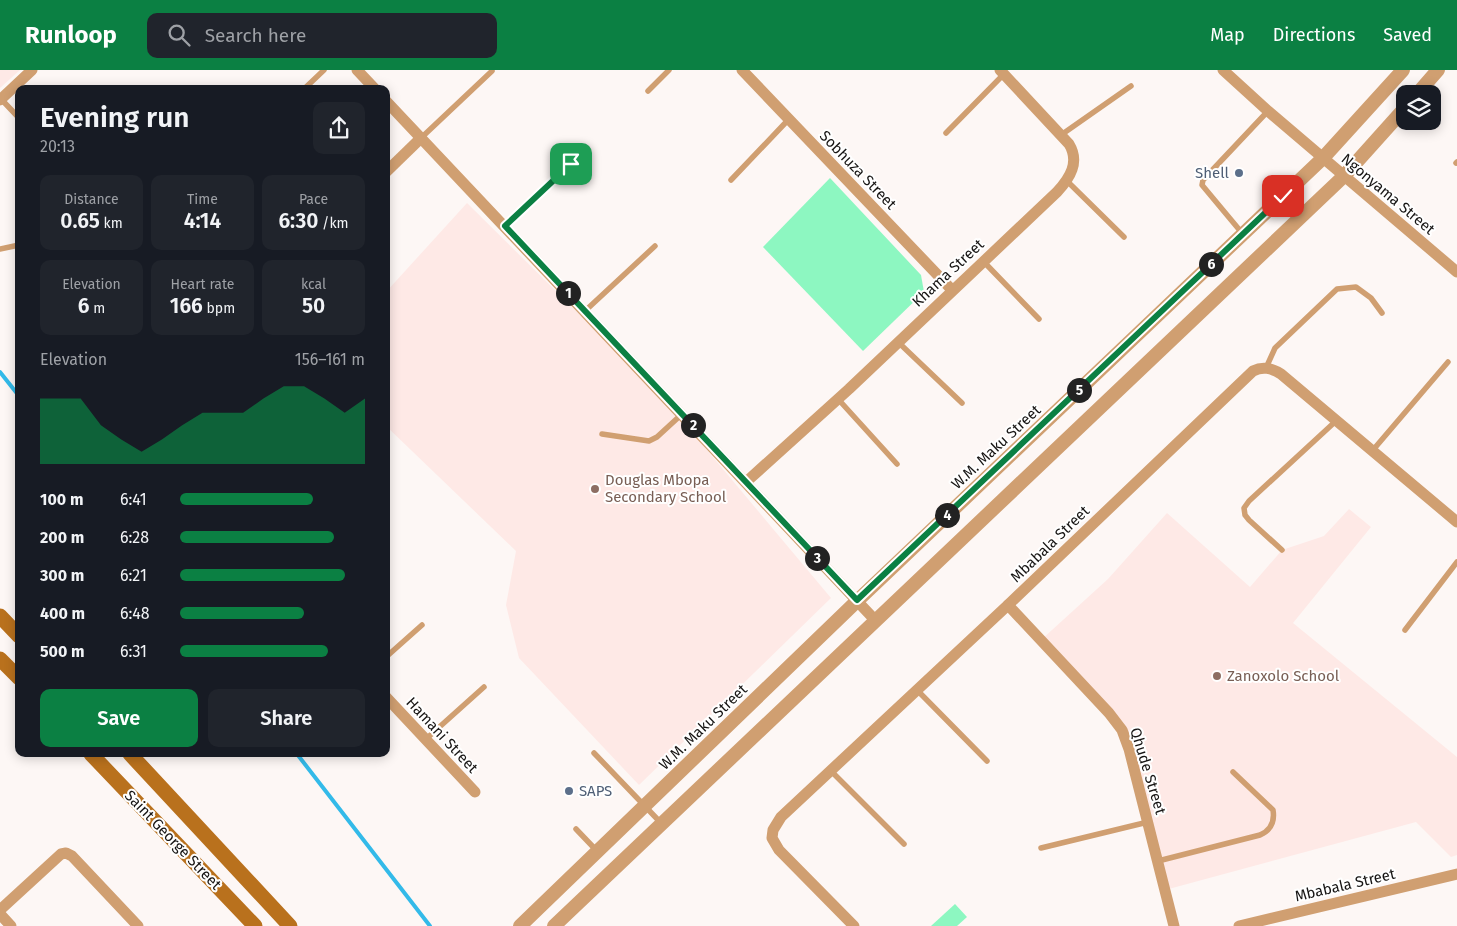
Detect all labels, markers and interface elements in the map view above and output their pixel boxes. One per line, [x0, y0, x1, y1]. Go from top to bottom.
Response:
search box [147, 13, 497, 58]
text: Runloop [25, 21, 117, 49]
icon: search [165, 21, 193, 49]
text: Search here [205, 24, 306, 47]
text: Map [1210, 24, 1245, 46]
text: Directions [1273, 24, 1355, 46]
text: Saved [1383, 24, 1432, 46]
map controls [1396, 85, 1441, 130]
button: layers [1396, 85, 1441, 130]
text: Evening run [40, 101, 189, 134]
button: share [313, 102, 365, 154]
street label: Sobhuza Street [816, 127, 900, 214]
text: 20:13 [40, 137, 75, 156]
pin [550, 143, 592, 185]
icon: arrive [557, 150, 585, 178]
street label: Ngonyama Street [1338, 150, 1439, 239]
place label: Shell [1195, 164, 1230, 182]
marker: Shell [1233, 167, 1245, 179]
pin [1262, 175, 1304, 217]
icon: check [1269, 182, 1297, 210]
text: Distance [64, 191, 119, 208]
text: Time [187, 191, 218, 208]
text: Pace [299, 191, 328, 208]
text: 0.65 [60, 208, 100, 234]
text: 4:14 [184, 208, 221, 234]
text: 6:30 [278, 208, 318, 234]
text: km [100, 215, 123, 232]
text: /km [318, 215, 349, 232]
street label: Khama Street [908, 235, 988, 311]
pin: 6 [1198, 252, 1224, 276]
text: 6 [1208, 256, 1215, 273]
text: Elevation [62, 276, 121, 293]
text: Heart rate [171, 276, 234, 293]
text: kcal [301, 276, 326, 293]
pin: 1 [556, 280, 580, 306]
text: 1 [565, 285, 572, 302]
text: 6 [78, 293, 89, 319]
text: 166 [170, 293, 203, 319]
text: 50 [302, 293, 325, 319]
text: m [89, 300, 105, 317]
text: bpm [203, 300, 235, 317]
text: Elevation [40, 350, 107, 369]
text: 156–161 m [295, 350, 365, 369]
pin: 5 [1066, 378, 1092, 402]
text: 5 [1076, 382, 1083, 399]
street label: W.M. Maku Street [948, 401, 1045, 493]
pin: 2 [680, 412, 706, 438]
text: 2 [690, 417, 697, 434]
place label: Douglas Mbopa Secondary School [605, 471, 727, 506]
marker: Douglas Mbopa Secondary School [589, 483, 601, 495]
text: 100 m [40, 490, 83, 509]
text: 6:41 [120, 490, 147, 509]
pin: 4 [934, 502, 960, 528]
street label: Mbabala Street [1007, 502, 1094, 586]
text: 4 [944, 507, 951, 524]
text: 200 m [40, 528, 84, 547]
text: 6:28 [120, 528, 149, 547]
pin: 3 [804, 546, 830, 570]
text: 3 [814, 550, 821, 567]
text: 300 m [40, 566, 84, 585]
text: 6:21 [120, 566, 147, 585]
text: 400 m [40, 604, 85, 623]
text: 6:48 [120, 604, 150, 623]
text: 500 m [40, 642, 85, 661]
text: 6:31 [120, 642, 147, 661]
place label: Zanoxolo School [1227, 667, 1340, 685]
marker: Zanoxolo School [1211, 670, 1223, 682]
street label: W.M. Maku Street [655, 680, 751, 774]
button: Save [40, 689, 198, 747]
button: Share [208, 689, 365, 747]
street label: Hamani Street [402, 693, 482, 777]
street label: Qhude Street [1126, 725, 1170, 817]
place label: SAPS [579, 782, 612, 800]
marker: SAPS [563, 785, 575, 797]
street label: Saint George Street [121, 787, 225, 894]
street label: Mbabala Street [1293, 865, 1398, 905]

